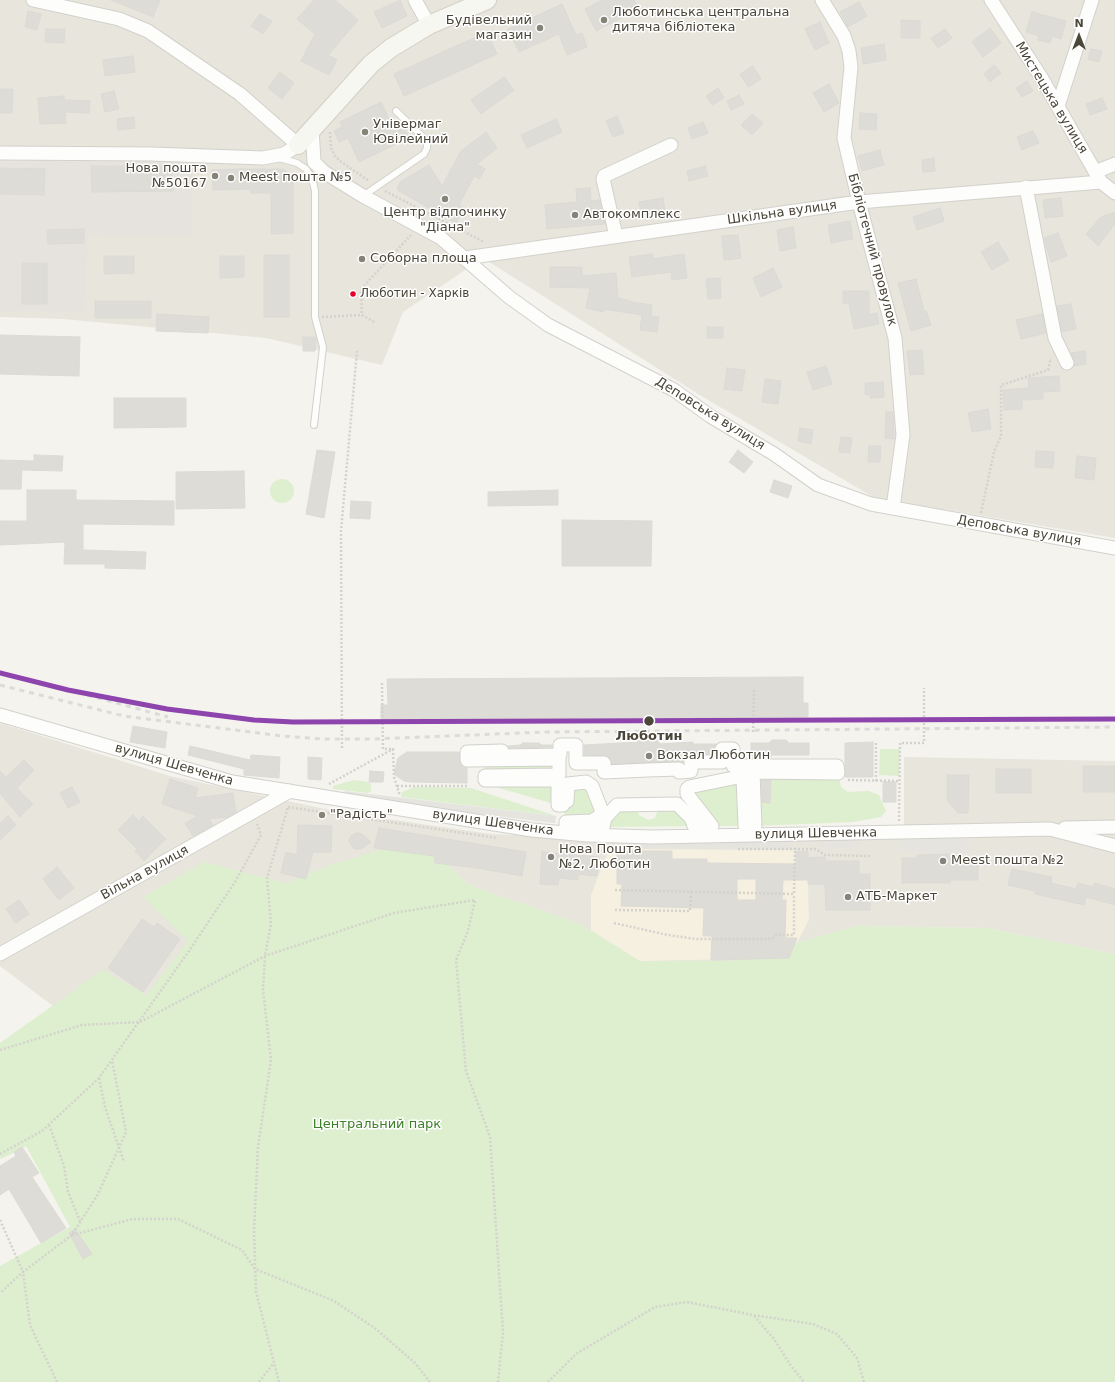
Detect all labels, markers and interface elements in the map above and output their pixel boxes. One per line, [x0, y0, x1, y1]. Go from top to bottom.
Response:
place label: Люботинська центральна дитяча бібліотека [612, 5, 790, 36]
place label: Будівельний магазин [446, 13, 532, 44]
marker: Люботинська центральна дитяча бібліотека [599, 15, 609, 25]
north arrow [1059, 16, 1099, 56]
text: N [1074, 17, 1084, 30]
marker: Будівельний магазин [535, 23, 545, 33]
street label: Мистецька вулиця [1011, 39, 1091, 157]
place label: Універмаг Ювілейний [373, 117, 448, 148]
marker: Універмаг Ювілейний [360, 127, 370, 137]
place label: Нова пошта №50167 [126, 161, 207, 192]
place label: Meest пошта №5 [239, 170, 352, 186]
marker: Нова пошта №50167 [210, 171, 220, 181]
street label: Бібліотечний провулок [844, 172, 900, 328]
marker: Meest пошта №5 [226, 173, 236, 183]
marker: Центр відпочинку "Діана" [440, 194, 450, 204]
street label: Шкільна вулиця [726, 198, 838, 228]
place label: Центр відпочинку "Діана" [383, 205, 507, 236]
place label: Автокомплекс [583, 207, 680, 223]
marker: Автокомплекс [570, 210, 580, 220]
place label: Соборна площа [370, 251, 477, 267]
marker: Соборна площа [357, 254, 367, 264]
place label: Люботин - Харків [360, 287, 469, 301]
marker: Люботин - Харків [348, 289, 358, 299]
street label: Деповська вулиця [653, 374, 767, 454]
street label: Деповська вулиця [956, 512, 1082, 550]
marker: Люботин [642, 714, 656, 728]
place label: Люботин [615, 729, 683, 745]
street label: вулиця Шевченка [113, 741, 235, 789]
place label: Вокзал Люботин [657, 748, 770, 764]
marker: Вокзал Люботин [644, 751, 654, 761]
place label: "Радість" [330, 807, 393, 823]
street label: вулиця Шевченка [431, 807, 555, 839]
marker: "Радість" [317, 810, 327, 820]
street label: вулиця Шевченка [755, 825, 877, 843]
street label: Вільна вулиця [98, 842, 192, 904]
place label: Нова Пошта №2, Люботин [559, 842, 650, 873]
marker: Нова Пошта №2, Люботин [546, 852, 556, 862]
place label: Meest пошта №2 [951, 853, 1064, 869]
marker: Meest пошта №2 [938, 856, 948, 866]
place label: АТБ-Маркет [856, 889, 937, 905]
marker: АТБ-Маркет [843, 892, 853, 902]
park label: Центральний парк [313, 1117, 441, 1133]

